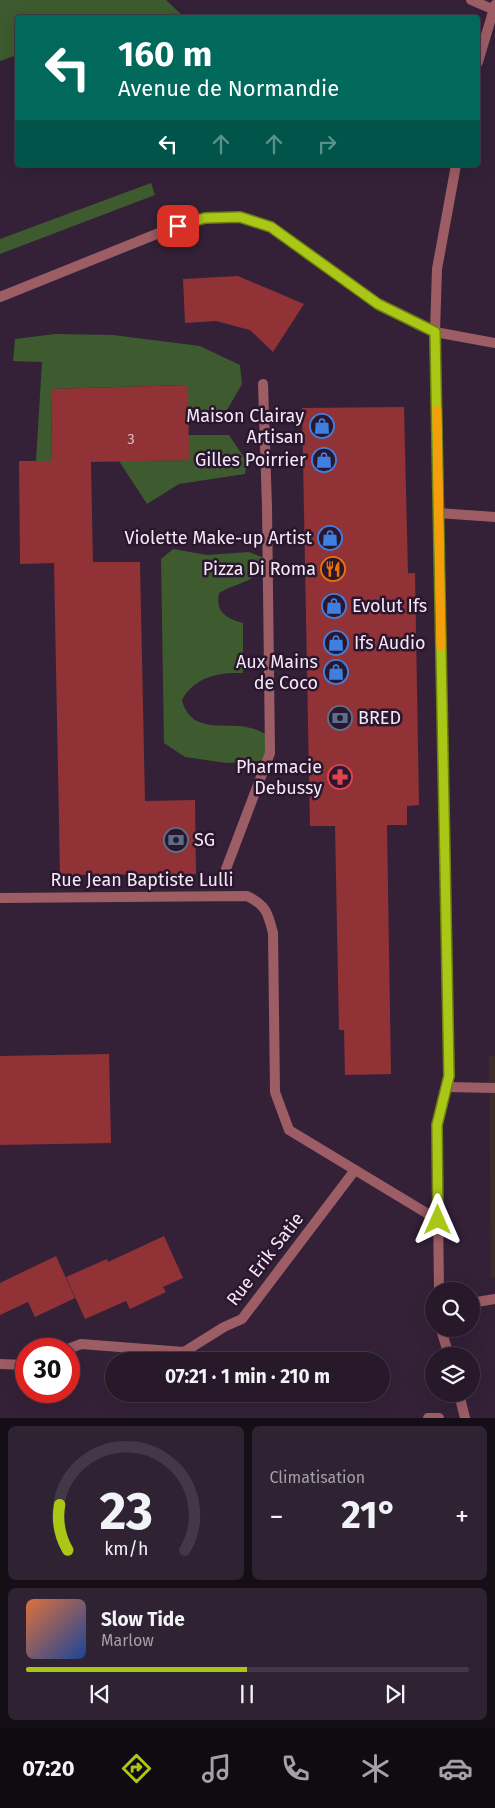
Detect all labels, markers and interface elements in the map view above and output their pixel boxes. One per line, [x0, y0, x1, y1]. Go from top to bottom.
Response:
text: 160 m [118, 33, 212, 75]
icon: left [35, 35, 100, 100]
text: Avenue de Normandie [118, 75, 339, 102]
icon: left [154, 130, 182, 158]
icon: ahead [207, 130, 235, 158]
icon: ahead [260, 130, 288, 158]
icon: right [313, 130, 341, 158]
pin [157, 205, 199, 247]
icon: arrive [164, 212, 192, 240]
place label: Maison Clairay Artisan [186, 405, 304, 448]
shop icon: Maison Clairay Artisan [309, 413, 335, 439]
house number: 3 [127, 430, 135, 448]
shop icon: Gilles Poirrier [311, 447, 337, 473]
place label: Gilles Poirrier [195, 449, 306, 471]
shop icon: Violette Make-up Artist [317, 525, 343, 551]
place label: Violette Make-up Artist [125, 527, 312, 549]
restaurant icon: Pizza Di Roma [320, 556, 346, 582]
place label: Pizza Di Roma [203, 558, 316, 580]
shop icon: Evolut Ifs [321, 593, 347, 619]
place label: Evolut Ifs [352, 595, 427, 617]
shop icon: Ifs Audio [323, 630, 349, 656]
place label: Ifs Audio [354, 632, 426, 654]
place label: Aux Mains de Coco [236, 651, 318, 694]
shop icon: Aux Mains de Coco [323, 659, 349, 685]
bank icon: BRED [327, 705, 353, 731]
place label: BRED [358, 707, 401, 729]
place label: Pharmacie Debussy [236, 756, 322, 799]
pharmacy icon: Pharmacie Debussy [327, 764, 353, 790]
bank icon: SG [163, 827, 189, 853]
place label: SG [194, 829, 215, 851]
street label: Rue Jean Baptiste Lulli [50, 869, 234, 891]
position arrow [411, 1193, 463, 1245]
street label: Rue Erik Satie [222, 1208, 308, 1310]
map controls [425, 1282, 480, 1402]
button: search [425, 1282, 480, 1337]
speed limit sign: 30 [15, 1338, 80, 1403]
button: layers [425, 1347, 480, 1402]
text: 07:21 · 1 min · 210 m [165, 1365, 330, 1388]
text: Climatisation [270, 1468, 365, 1487]
text: 23 [99, 1480, 153, 1543]
text: 21° [341, 1492, 397, 1538]
text: − [270, 1500, 284, 1533]
text: + [455, 1500, 469, 1533]
text: km/h [104, 1538, 148, 1560]
text: Slow Tide [101, 1608, 185, 1631]
text: Marlow [101, 1631, 154, 1650]
icon: previous [86, 1680, 114, 1708]
icon: pause [233, 1680, 261, 1708]
icon: next [381, 1680, 409, 1708]
icon: directions [119, 1751, 154, 1786]
icon: music [199, 1751, 234, 1786]
icon: phone [278, 1751, 313, 1786]
icon: climate [358, 1751, 393, 1786]
icon: car [438, 1751, 473, 1786]
text: 07:20 [22, 1755, 75, 1782]

